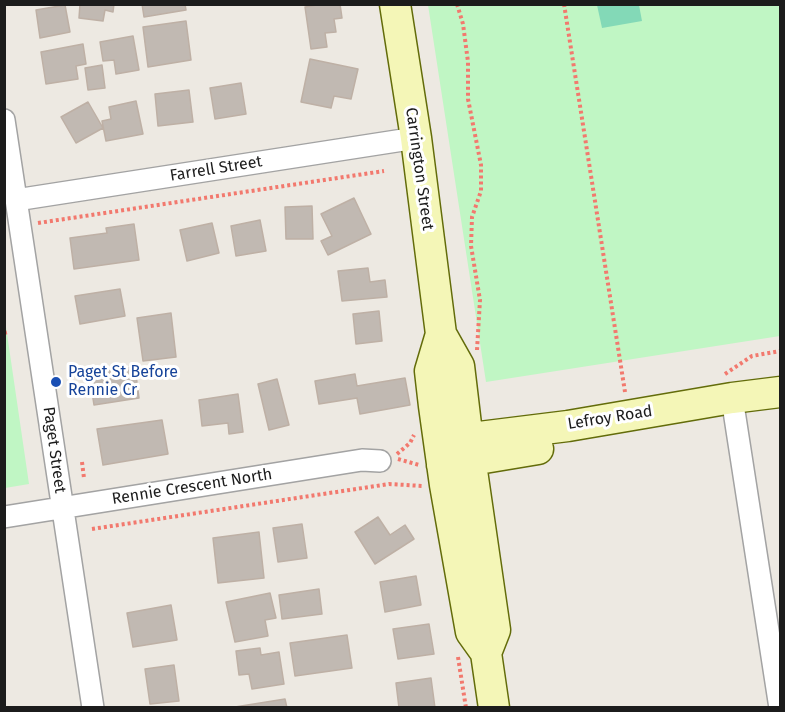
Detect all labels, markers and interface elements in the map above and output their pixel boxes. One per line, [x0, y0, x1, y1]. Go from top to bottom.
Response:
street label: Carrington Street [401, 106, 437, 232]
street label: Farrell Street [168, 152, 264, 186]
place label: Paget St Before Rennie Cr [68, 363, 178, 401]
marker: Paget St Before Rennie Cr [49, 375, 63, 389]
street label: Lefroy Road [566, 402, 654, 434]
street label: Paget Street [38, 406, 70, 494]
street label: Rennie Crescent North [110, 465, 274, 509]

